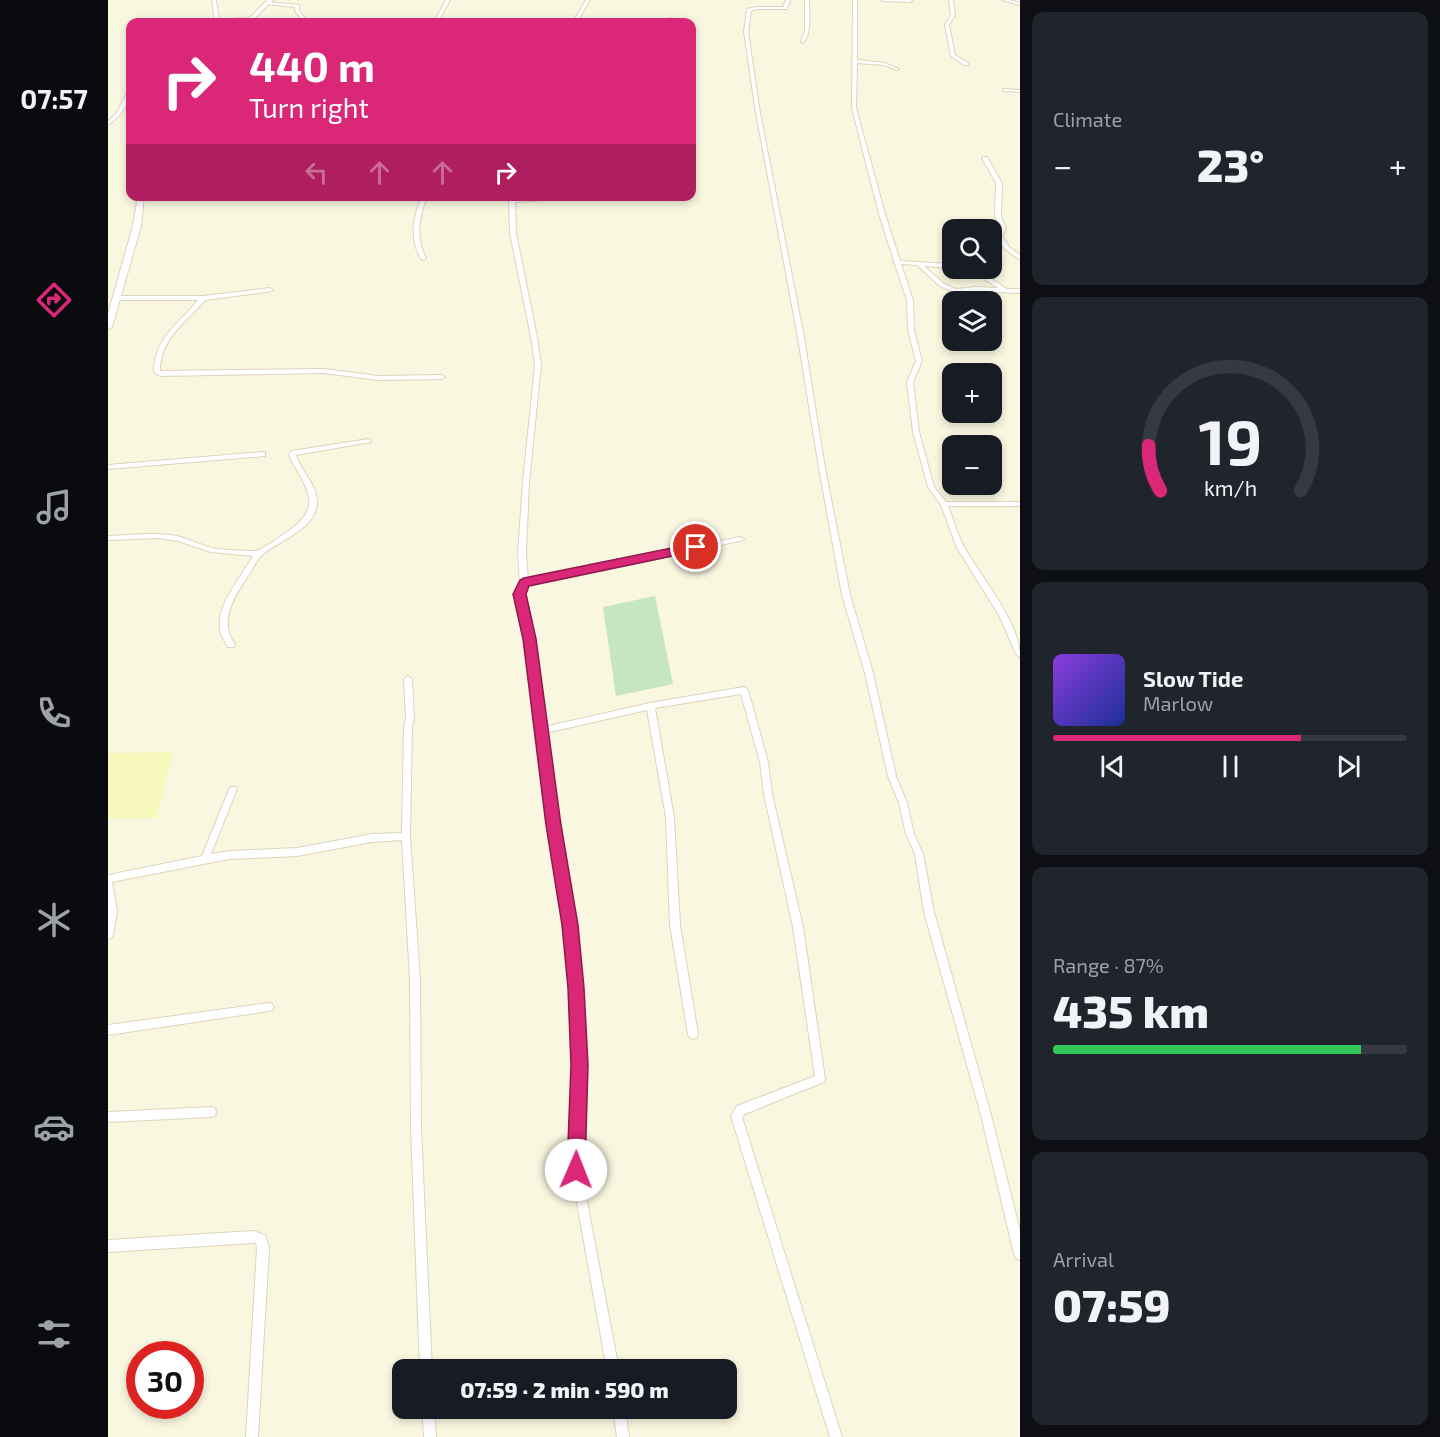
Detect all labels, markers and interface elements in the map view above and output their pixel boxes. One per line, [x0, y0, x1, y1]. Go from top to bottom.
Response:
text: 440 m [249, 40, 375, 90]
icon: right [150, 42, 228, 120]
text: 07:57 [20, 82, 88, 114]
text: Turn right [249, 91, 369, 123]
text: Climate [1053, 107, 1122, 131]
text: 23° [1197, 137, 1264, 191]
text: − [1053, 145, 1072, 185]
text: + [1389, 145, 1407, 185]
icon: left [300, 156, 333, 189]
icon: ahead [363, 156, 396, 189]
icon: ahead [426, 156, 459, 189]
icon: right [489, 156, 522, 189]
map controls [942, 219, 1002, 495]
button: search [942, 219, 1002, 279]
icon: directions [33, 279, 75, 321]
button: layers [942, 291, 1002, 351]
button: + [942, 363, 1002, 423]
text: 19 [1198, 403, 1262, 478]
button: − [942, 435, 1002, 495]
text: km/h [1203, 475, 1257, 500]
icon: music [33, 486, 75, 528]
pin [670, 521, 721, 572]
icon: arrive [679, 530, 712, 563]
text: Slow Tide [1143, 665, 1243, 691]
text: Marlow [1143, 691, 1213, 715]
icon: phone [33, 692, 75, 734]
icon: previous [1096, 750, 1129, 783]
icon: pause [1214, 750, 1247, 783]
icon: next [1332, 750, 1365, 783]
icon: climate [33, 899, 75, 941]
text: Range · 87% [1053, 953, 1164, 977]
text: 435 km [1053, 983, 1209, 1037]
icon: car [33, 1106, 75, 1148]
position arrow [544, 1138, 608, 1202]
text: Arrival [1053, 1247, 1114, 1271]
text: 07:59 [1053, 1277, 1171, 1331]
icon: filters [33, 1313, 75, 1355]
speed limit sign: 30 [126, 1341, 204, 1419]
text: 07:59 · 2 min · 590 m [460, 1376, 669, 1402]

